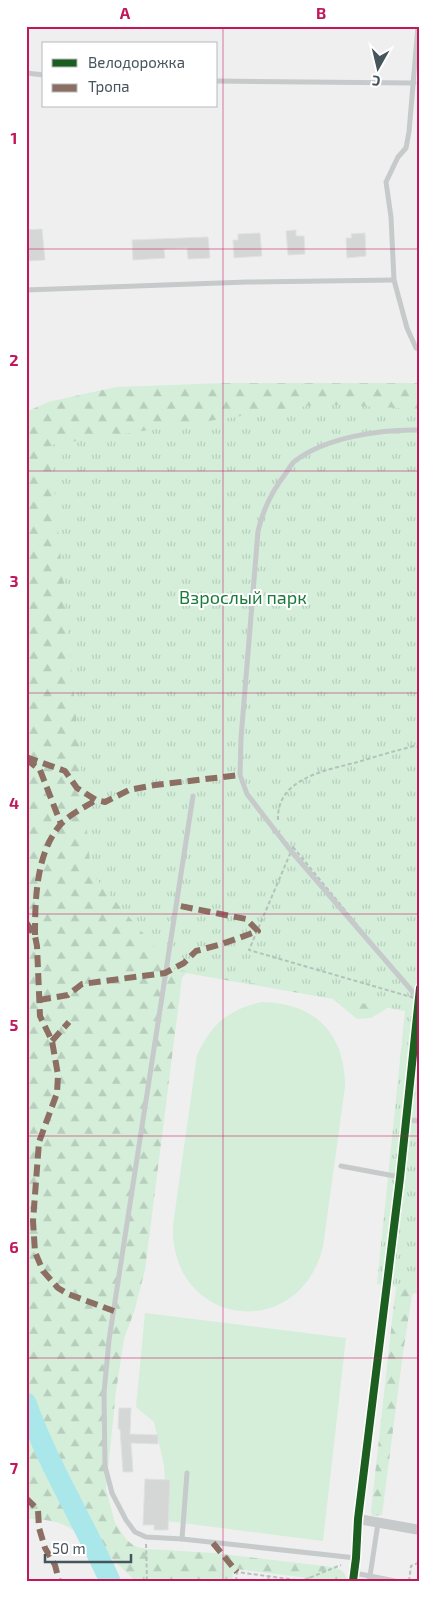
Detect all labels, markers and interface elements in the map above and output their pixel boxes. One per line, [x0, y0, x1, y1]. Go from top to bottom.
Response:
text: A [120, 3, 131, 22]
text: B [316, 3, 326, 22]
legend [42, 42, 218, 108]
north arrow [354, 42, 404, 92]
text: Велодорожка [88, 53, 185, 71]
text: С [371, 72, 381, 90]
text: Тропа [88, 77, 130, 95]
text: 1 [11, 128, 17, 147]
text: 2 [9, 350, 19, 369]
text: 3 [9, 571, 19, 590]
park label: Взрослый парк [179, 586, 307, 608]
text: 4 [9, 793, 19, 812]
text: 5 [10, 1015, 19, 1034]
text: 6 [9, 1237, 19, 1256]
text: 7 [10, 1458, 19, 1477]
scale bar [45, 1532, 131, 1564]
text: 50 m [52, 1539, 86, 1557]

